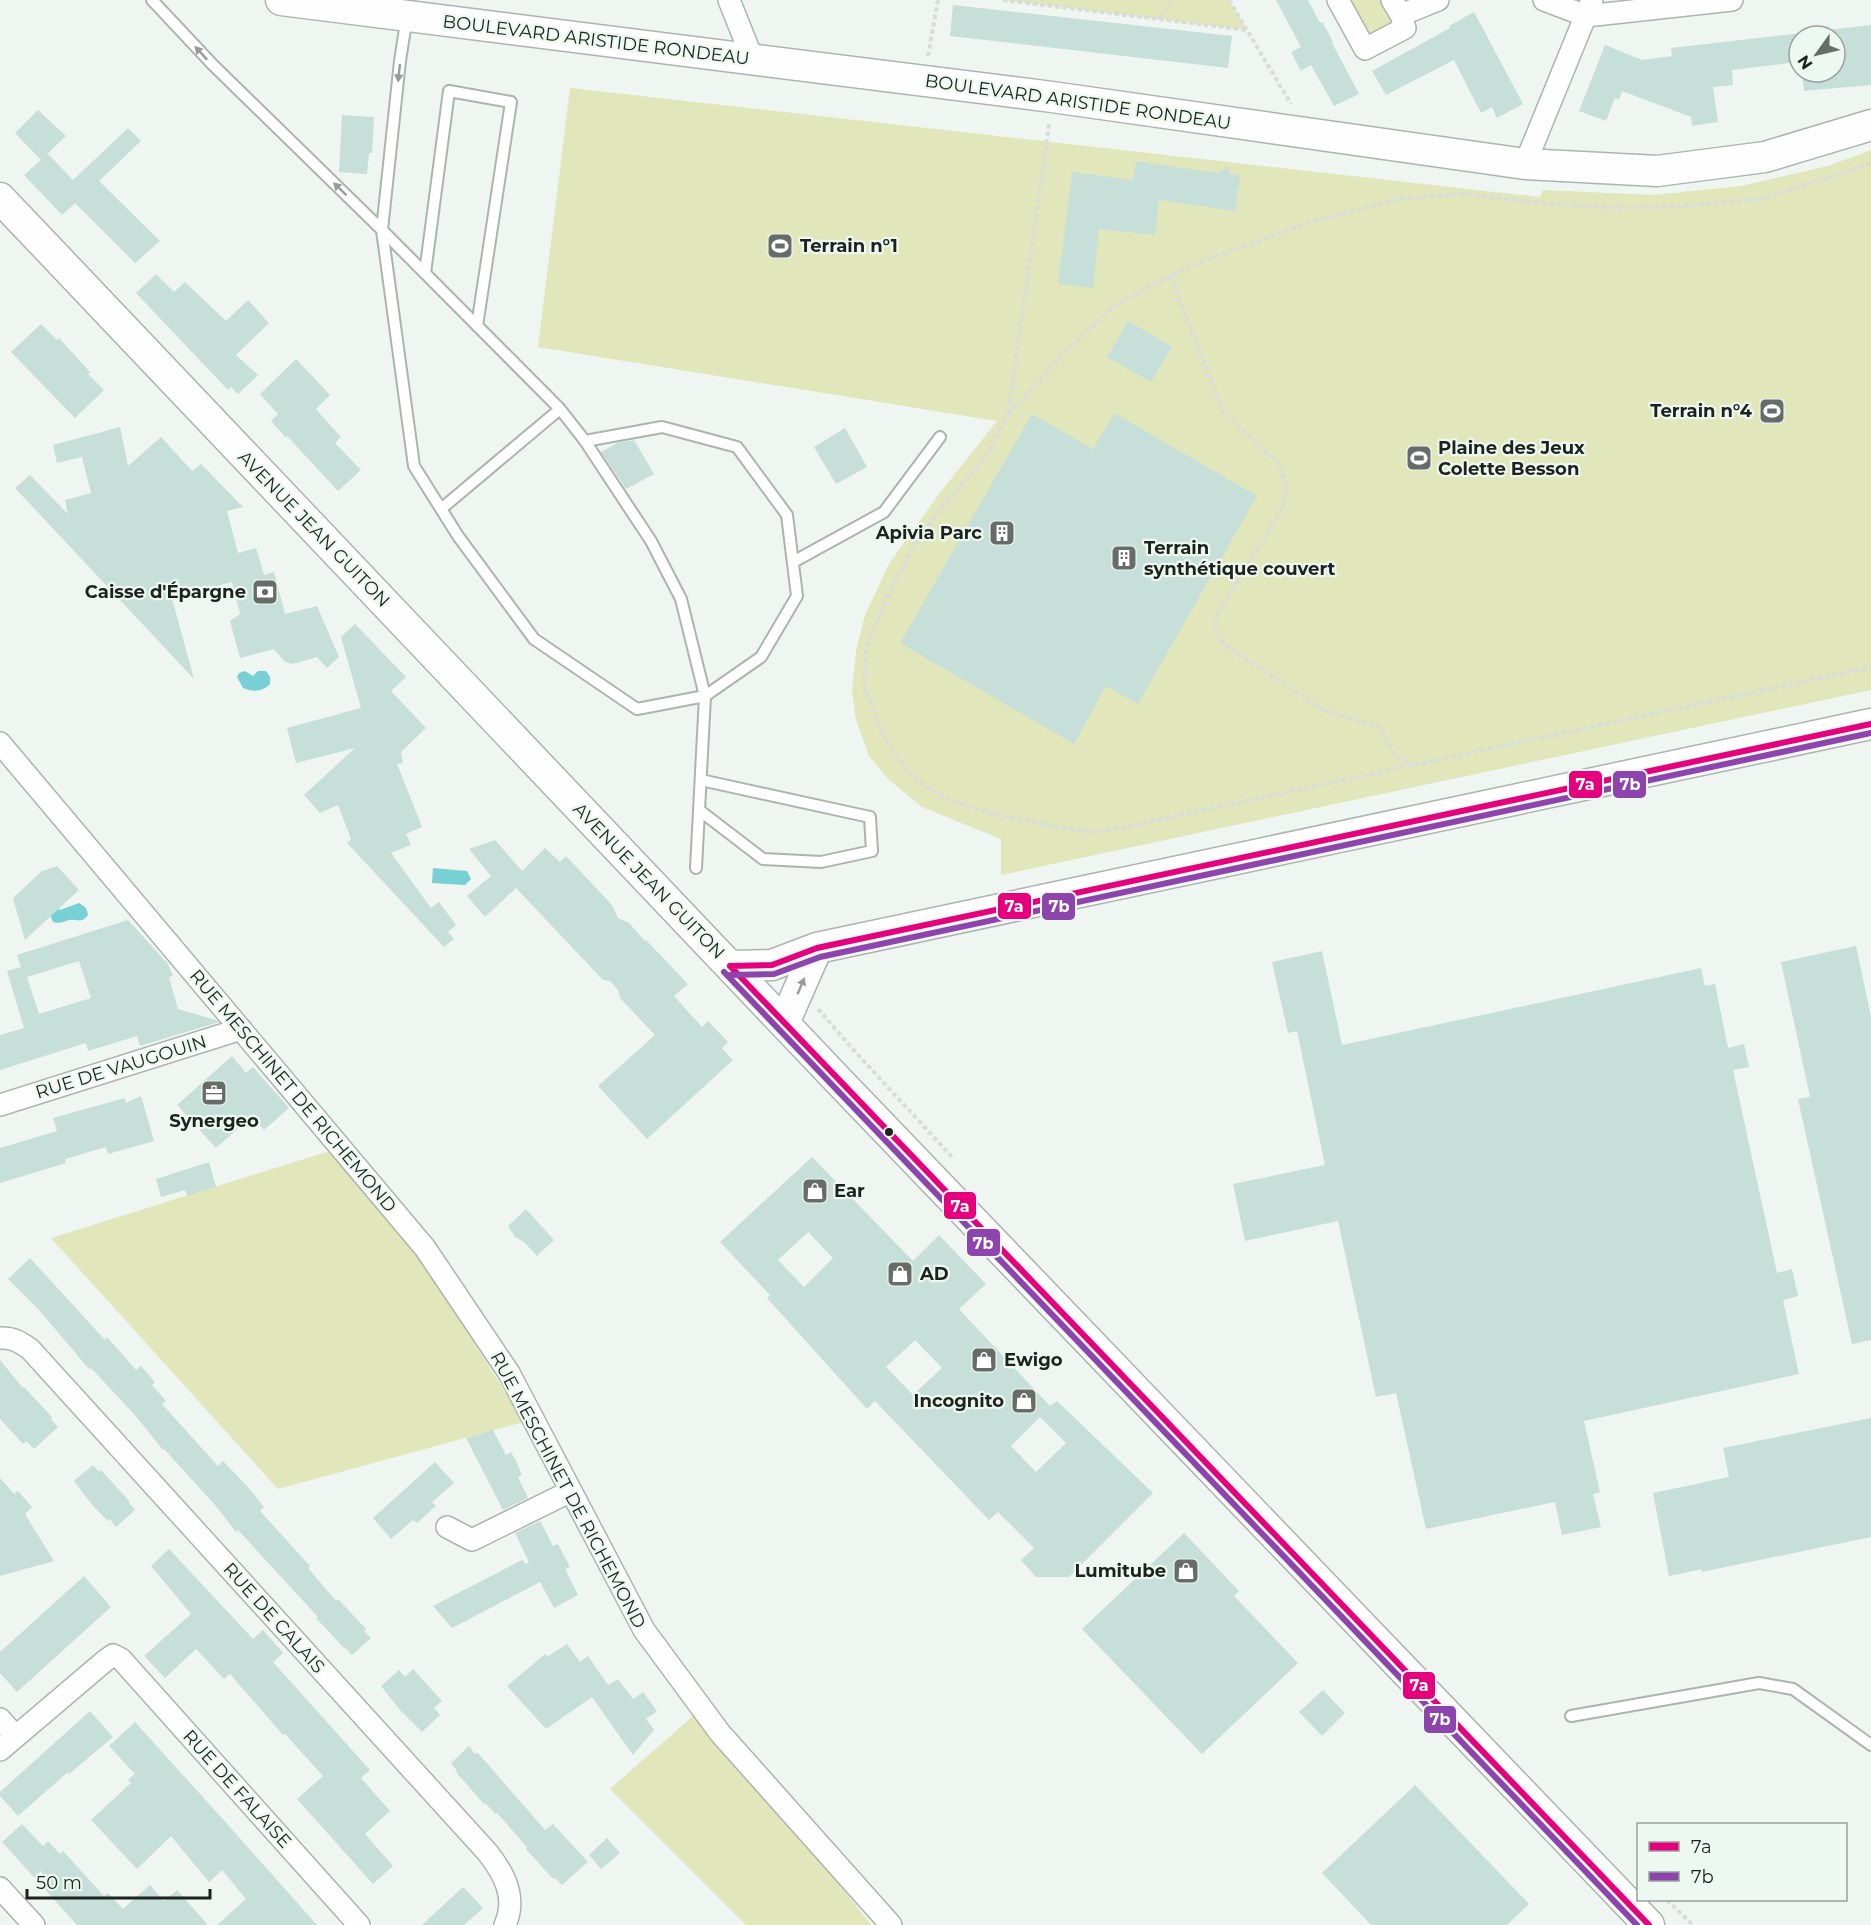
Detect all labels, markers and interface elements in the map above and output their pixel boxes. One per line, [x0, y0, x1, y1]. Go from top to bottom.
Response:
street label: BOULEVARD ARISTIDE RONDEAU [441, 10, 751, 70]
north arrow [1787, 24, 1847, 84]
one-way arrow [194, 45, 208, 60]
text: N [1793, 51, 1816, 73]
one-way arrow [394, 64, 404, 83]
street label: BOULEVARD ARISTIDE RONDEAU [923, 70, 1233, 134]
one-way arrow [333, 183, 347, 197]
sports icon: Terrain n°1 [765, 231, 795, 261]
place label: Terrain n°1 [800, 235, 898, 257]
sports icon: Terrain n°4 [1757, 396, 1787, 426]
place label: Terrain n°4 [1650, 400, 1753, 422]
place label: Plaine des Jeux Colette Besson [1438, 437, 1585, 480]
sports icon: Plaine des Jeux Colette Besson [1404, 443, 1434, 473]
street label: AVENUE JEAN GUITON [233, 446, 395, 612]
building icon: Apivia Parc [987, 518, 1017, 548]
place label: Apivia Parc [875, 522, 982, 544]
place label: Terrain synthétique couvert [1144, 537, 1335, 580]
building icon: Terrain synthétique couvert [1109, 543, 1139, 573]
bank icon: Caisse d'Épargne [250, 577, 280, 607]
place label: Caisse d'Épargne [85, 581, 246, 603]
line badge: 7a [1568, 770, 1603, 799]
line badge: 7b [1612, 770, 1647, 799]
text: 7a [1575, 775, 1595, 794]
text: 7b [1620, 775, 1640, 794]
street label: AVENUE JEAN GUITON [568, 798, 730, 964]
line badge: 7a [997, 892, 1032, 920]
line badge: 7b [1041, 892, 1076, 921]
text: 7a [1004, 897, 1024, 916]
text: 7b [1049, 897, 1069, 916]
street label: RUE MESCHINET DE RICHEMOND [185, 965, 401, 1217]
one-way arrow [796, 977, 805, 994]
street label: RUE DE VAUGOUIN [33, 1030, 209, 1104]
office icon: Synergeo [199, 1078, 229, 1108]
place label: Synergeo [169, 1110, 259, 1132]
unlabelled marker [883, 1126, 895, 1138]
shop icon: Ear [800, 1176, 830, 1206]
place label: Ear [834, 1180, 865, 1202]
line badge: 7a [943, 1191, 977, 1220]
text: 7a [950, 1197, 970, 1216]
line badge: 7b [966, 1228, 1001, 1257]
text: 7b [973, 1234, 993, 1253]
shop icon: AD [885, 1259, 915, 1289]
place label: AD [919, 1263, 949, 1285]
shop icon: Ewigo [969, 1345, 999, 1375]
street label: RUE MESCHINET DE RICHEMOND [485, 1348, 651, 1632]
place label: Ewigo [1004, 1349, 1063, 1371]
shop icon: Incognito [1009, 1386, 1039, 1416]
place label: Incognito [914, 1390, 1004, 1412]
shop icon: Lumitube [1171, 1556, 1201, 1586]
street label: RUE DE CALAIS [219, 1558, 329, 1678]
place label: Lumitube [1075, 1560, 1166, 1582]
line badge: 7a [1402, 1671, 1436, 1700]
text: 7a [1409, 1676, 1429, 1695]
line badge: 7b [1423, 1705, 1457, 1734]
text: 7b [1430, 1710, 1450, 1729]
street label: RUE DE FALAISE [178, 1725, 296, 1853]
legend [1637, 1823, 1847, 1901]
text: 7a [1691, 1836, 1712, 1858]
scale bar [27, 1862, 210, 1900]
text: 7b [1691, 1866, 1714, 1888]
text: 50 m [36, 1872, 82, 1894]

